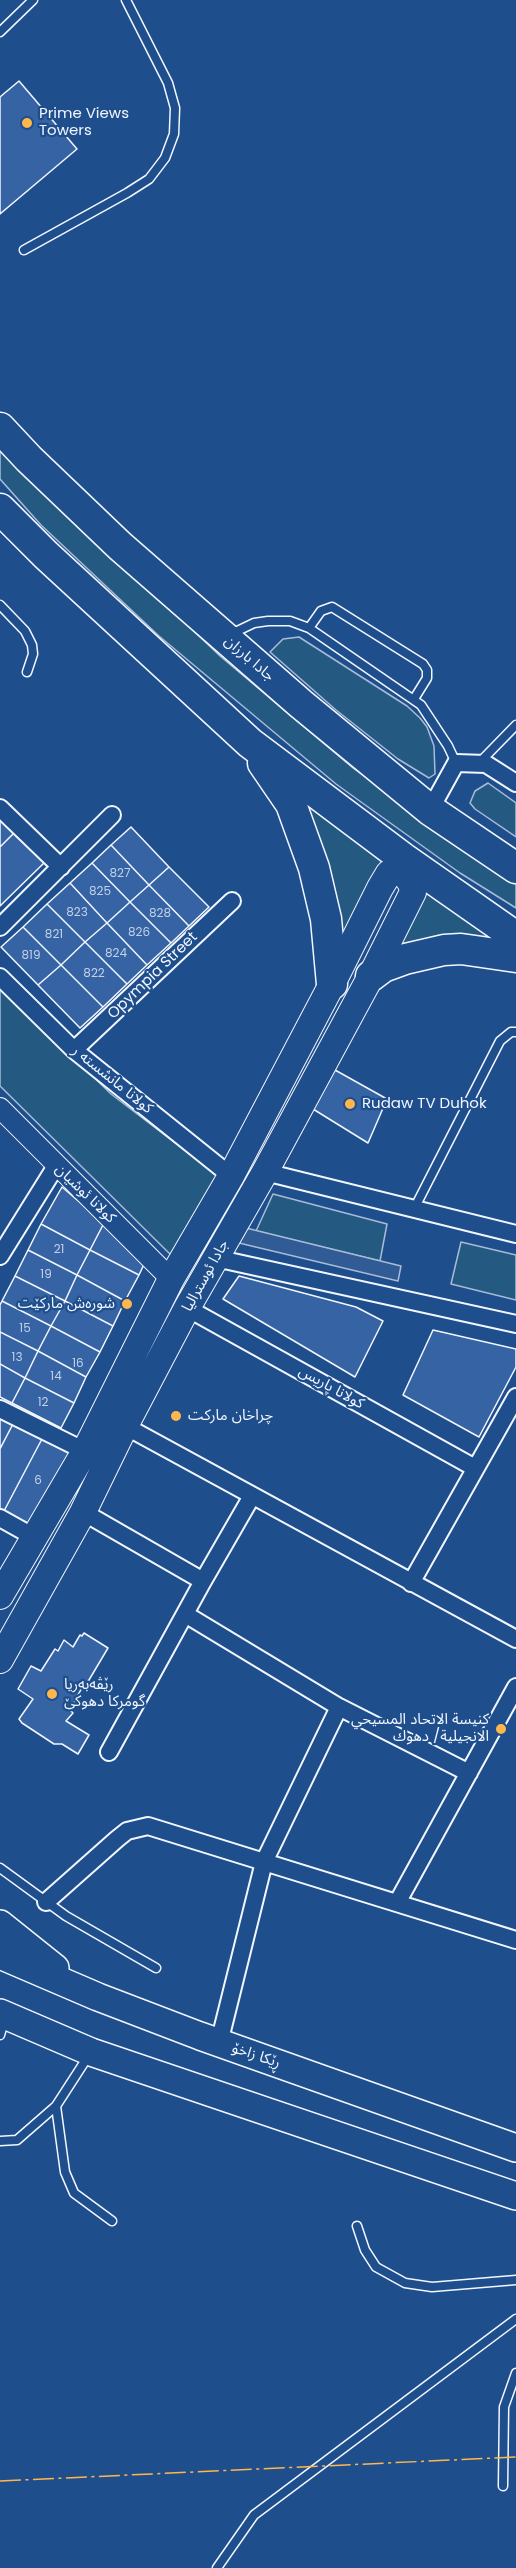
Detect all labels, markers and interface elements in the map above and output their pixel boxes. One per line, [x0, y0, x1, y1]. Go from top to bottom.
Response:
place label: Prime Views Towers [39, 105, 129, 140]
marker: Prime Views Towers [20, 116, 34, 130]
street label: جادا بارزان [220, 632, 278, 686]
house number: 827 [109, 867, 131, 881]
house number: 825 [89, 885, 111, 899]
house number: 823 [66, 906, 88, 920]
house number: 828 [149, 907, 171, 921]
house number: 826 [128, 926, 150, 940]
house number: 821 [45, 928, 63, 942]
street label: Opympia Street [104, 929, 202, 1023]
house number: 824 [105, 947, 127, 961]
house number: 819 [22, 949, 40, 963]
house number: 822 [83, 967, 105, 981]
street label: كولانا مانشسته ر [68, 1042, 156, 1118]
place label: Rudaw TV Duhok [362, 1095, 487, 1113]
marker: Rudaw TV Duhok [343, 1097, 357, 1111]
street label: كولانا ئوشيان [51, 1161, 119, 1227]
street label: جادا ئوسترالیا [179, 1237, 233, 1315]
house number: 21 [54, 1243, 64, 1257]
house number: 19 [40, 1268, 52, 1282]
place label: شوره‌ش ماركێت [18, 1295, 115, 1313]
marker: شوره‌ش ماركێت [120, 1297, 134, 1311]
house number: 15 [19, 1322, 31, 1336]
house number: 13 [12, 1351, 22, 1365]
house number: 16 [72, 1357, 84, 1371]
street label: كولانا پاریس [295, 1363, 367, 1413]
house number: 14 [50, 1370, 62, 1384]
house number: 12 [38, 1396, 48, 1410]
place label: چراخان ماركت [188, 1407, 273, 1425]
marker: چراخان ماركت [169, 1409, 183, 1423]
house number: 6 [34, 1474, 42, 1488]
place label: رێڤه‌به‌ریا گومركا دهوكێ [64, 1676, 145, 1711]
marker: رێڤه‌به‌ریا گومركا دهوكێ [45, 1687, 59, 1701]
place label: كنيسة الإتحاد المسيحي الانجيلية/ دهوك [351, 1711, 489, 1746]
marker: كنيسة الإتحاد المسيحي الانجيلية/ دهوك [494, 1722, 508, 1736]
street label: ڕێکا زاخۆ [229, 2039, 283, 2073]

